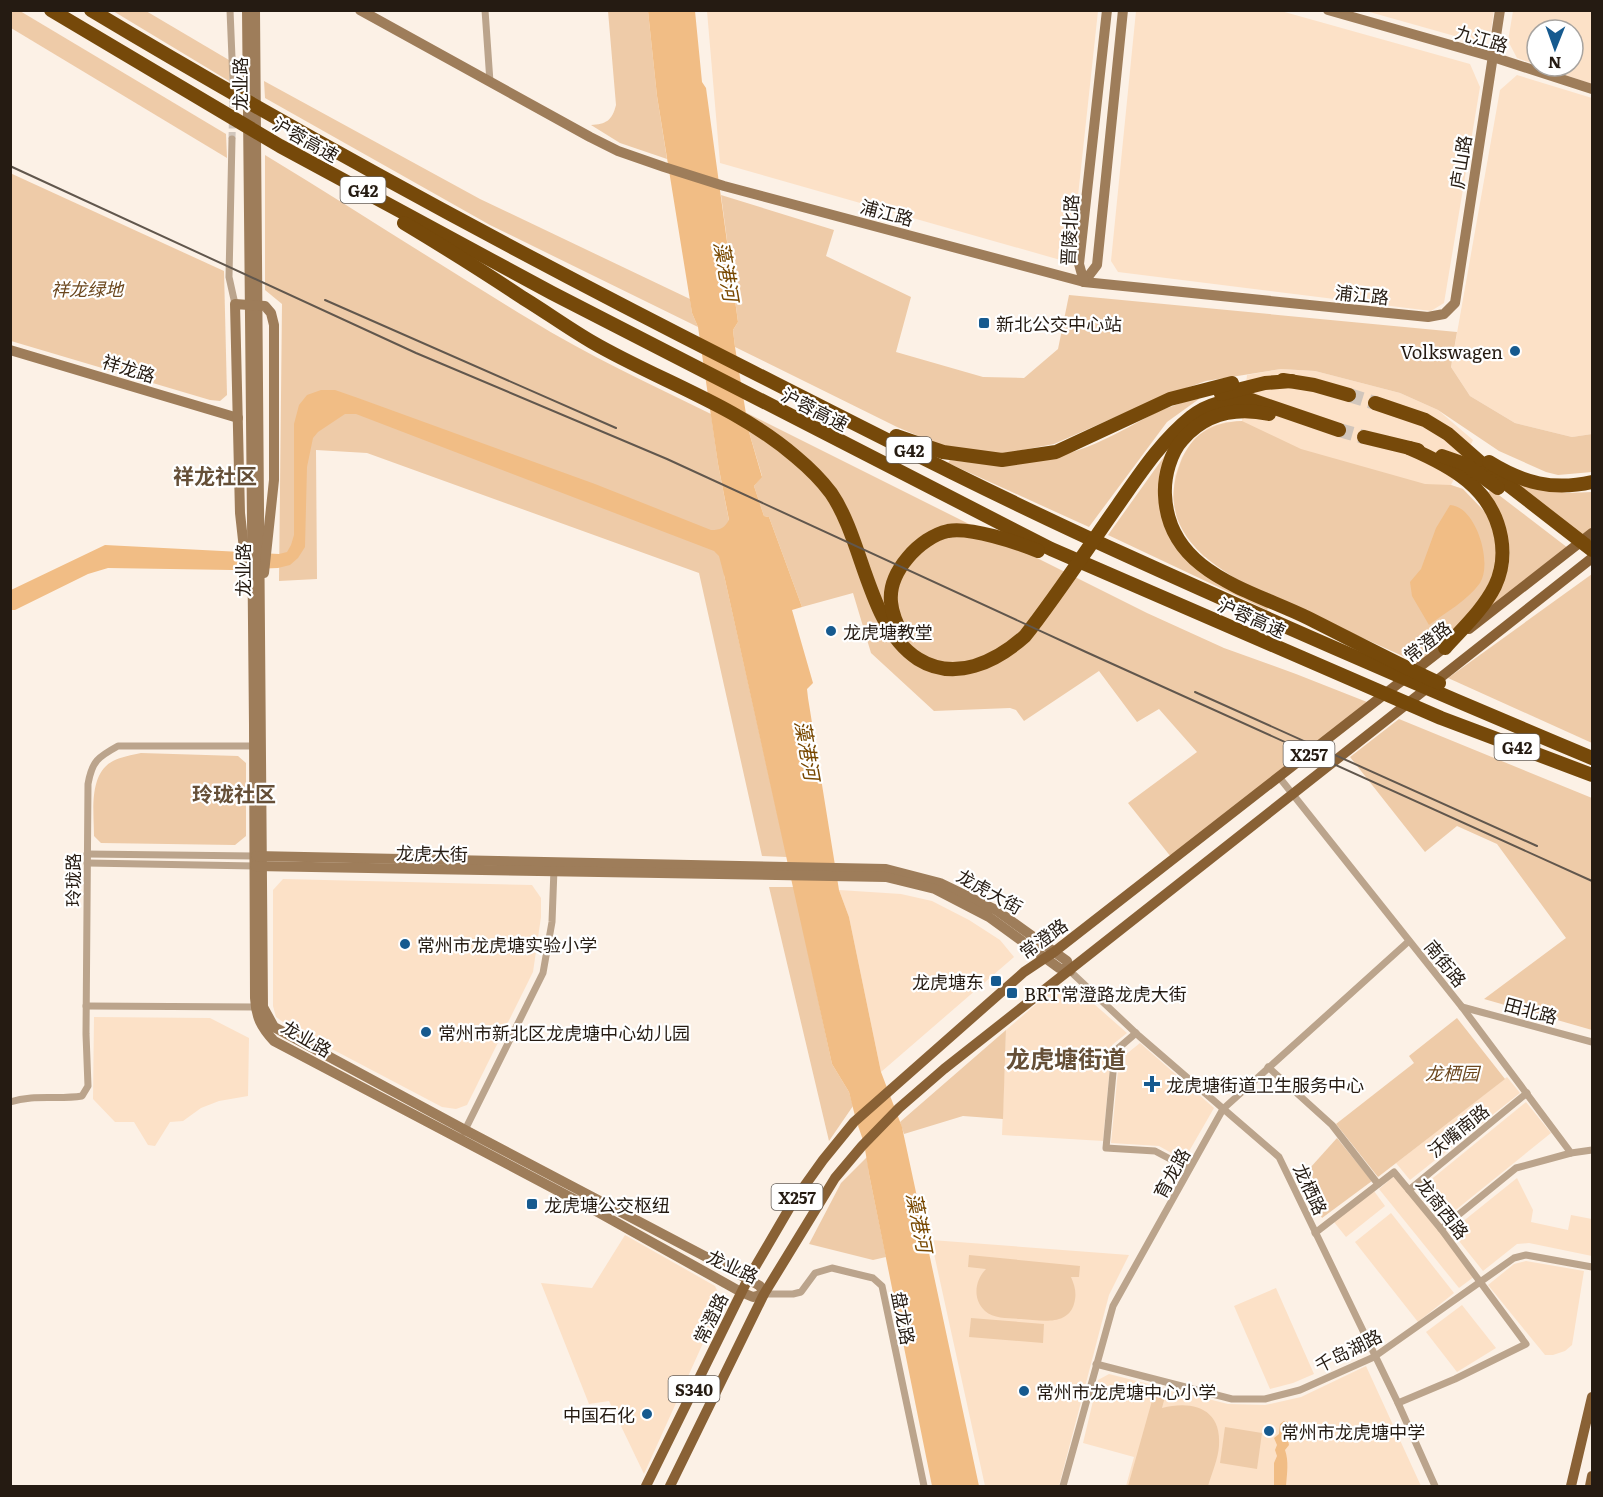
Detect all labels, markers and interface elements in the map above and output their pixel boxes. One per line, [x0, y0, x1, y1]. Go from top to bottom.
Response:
street label: 九江路 [1452, 18, 1512, 58]
north arrow [1525, 18, 1585, 78]
text: N [1548, 52, 1562, 76]
street label: 龙业路 [226, 57, 253, 111]
street label: 沪蓉高速 [268, 110, 344, 168]
street label: 庐山路 [1442, 133, 1478, 191]
road number: G42 [340, 177, 386, 203]
street label: 浦江路 [857, 192, 917, 232]
street label: 晋陵北路 [1054, 193, 1084, 267]
water label: 藻港河 [708, 239, 749, 307]
park label: 祥龙绿地 [51, 275, 125, 302]
street label: 浦江路 [1334, 278, 1390, 310]
place label: 新北公交中心站 [996, 310, 1122, 337]
marker: 新北公交中心站 [977, 316, 991, 330]
place label: Volkswagen [1400, 338, 1503, 365]
marker: Volkswagen [1508, 344, 1522, 358]
street label: 祥龙路 [99, 347, 159, 389]
street label: 沪蓉高速 [777, 381, 853, 437]
road number: G42 [886, 437, 932, 463]
district label: 祥龙社区 [173, 459, 257, 490]
street label: 龙业路 [229, 543, 256, 597]
street label: 沪蓉高速 [1214, 590, 1290, 644]
street label: 常澄路 [1397, 614, 1457, 668]
place label: 龙虎塘教堂 [843, 618, 933, 645]
marker: 龙虎塘教堂 [824, 624, 838, 638]
water label: 藻港河 [789, 718, 830, 786]
road number: G42 [1494, 734, 1540, 760]
road number: X257 [1284, 741, 1334, 767]
district label: 玲珑社区 [192, 777, 276, 808]
street label: 龙虎大街 [396, 839, 468, 867]
street label: 玲珑路 [59, 853, 86, 907]
street label: 龙虎大街 [952, 862, 1028, 920]
street label: 常澄路 [1013, 911, 1073, 965]
place label: 常州市龙虎塘实验小学 [417, 931, 597, 958]
street label: 南街路 [1419, 934, 1473, 992]
marker: 常州市龙虎塘实验小学 [398, 937, 412, 951]
place label: 龙虎塘东 [912, 968, 984, 995]
marker: 龙虎塘东 [989, 974, 1003, 988]
place label: BRT常澄路龙虎大街 [1024, 980, 1187, 1007]
marker: BRT常澄路龙虎大街 [1005, 986, 1019, 1000]
street label: 田北路 [1501, 990, 1561, 1030]
street label: 龙业路 [277, 1013, 337, 1063]
place label: 常州市新北区龙虎塘中心幼儿园 [438, 1019, 690, 1046]
marker: 常州市新北区龙虎塘中心幼儿园 [419, 1025, 433, 1039]
district label: 龙虎塘街道 [1006, 1040, 1126, 1075]
park label: 龙栖园 [1425, 1059, 1482, 1086]
place label: 龙虎塘街道卫生服务中心 [1166, 1071, 1364, 1098]
marker: 龙虎塘街道卫生服务中心 [1143, 1075, 1161, 1093]
street label: 沃嘴南路 [1422, 1097, 1494, 1163]
street label: 育龙路 [1146, 1143, 1196, 1203]
street label: 龙栖路 [1287, 1159, 1335, 1219]
street label: 龙商西路 [1410, 1171, 1476, 1245]
road number: X257 [772, 1184, 822, 1210]
water label: 藻港河 [901, 1190, 942, 1258]
place label: 龙虎塘公交枢纽 [544, 1191, 670, 1218]
marker: 龙虎塘公交枢纽 [525, 1197, 539, 1211]
street label: 龙业路 [703, 1242, 763, 1290]
street label: 常澄路 [686, 1288, 734, 1348]
street label: 盘龙路 [886, 1289, 922, 1347]
street label: 千岛湖路 [1310, 1322, 1386, 1378]
road number: S340 [668, 1376, 720, 1402]
place label: 常州市龙虎塘中心小学 [1036, 1378, 1216, 1405]
marker: 常州市龙虎塘中心小学 [1017, 1384, 1031, 1398]
place label: 中国石化 [563, 1401, 635, 1428]
marker: 中国石化 [640, 1407, 654, 1421]
place label: 常州市龙虎塘中学 [1281, 1418, 1425, 1445]
marker: 常州市龙虎塘中学 [1262, 1424, 1276, 1438]

